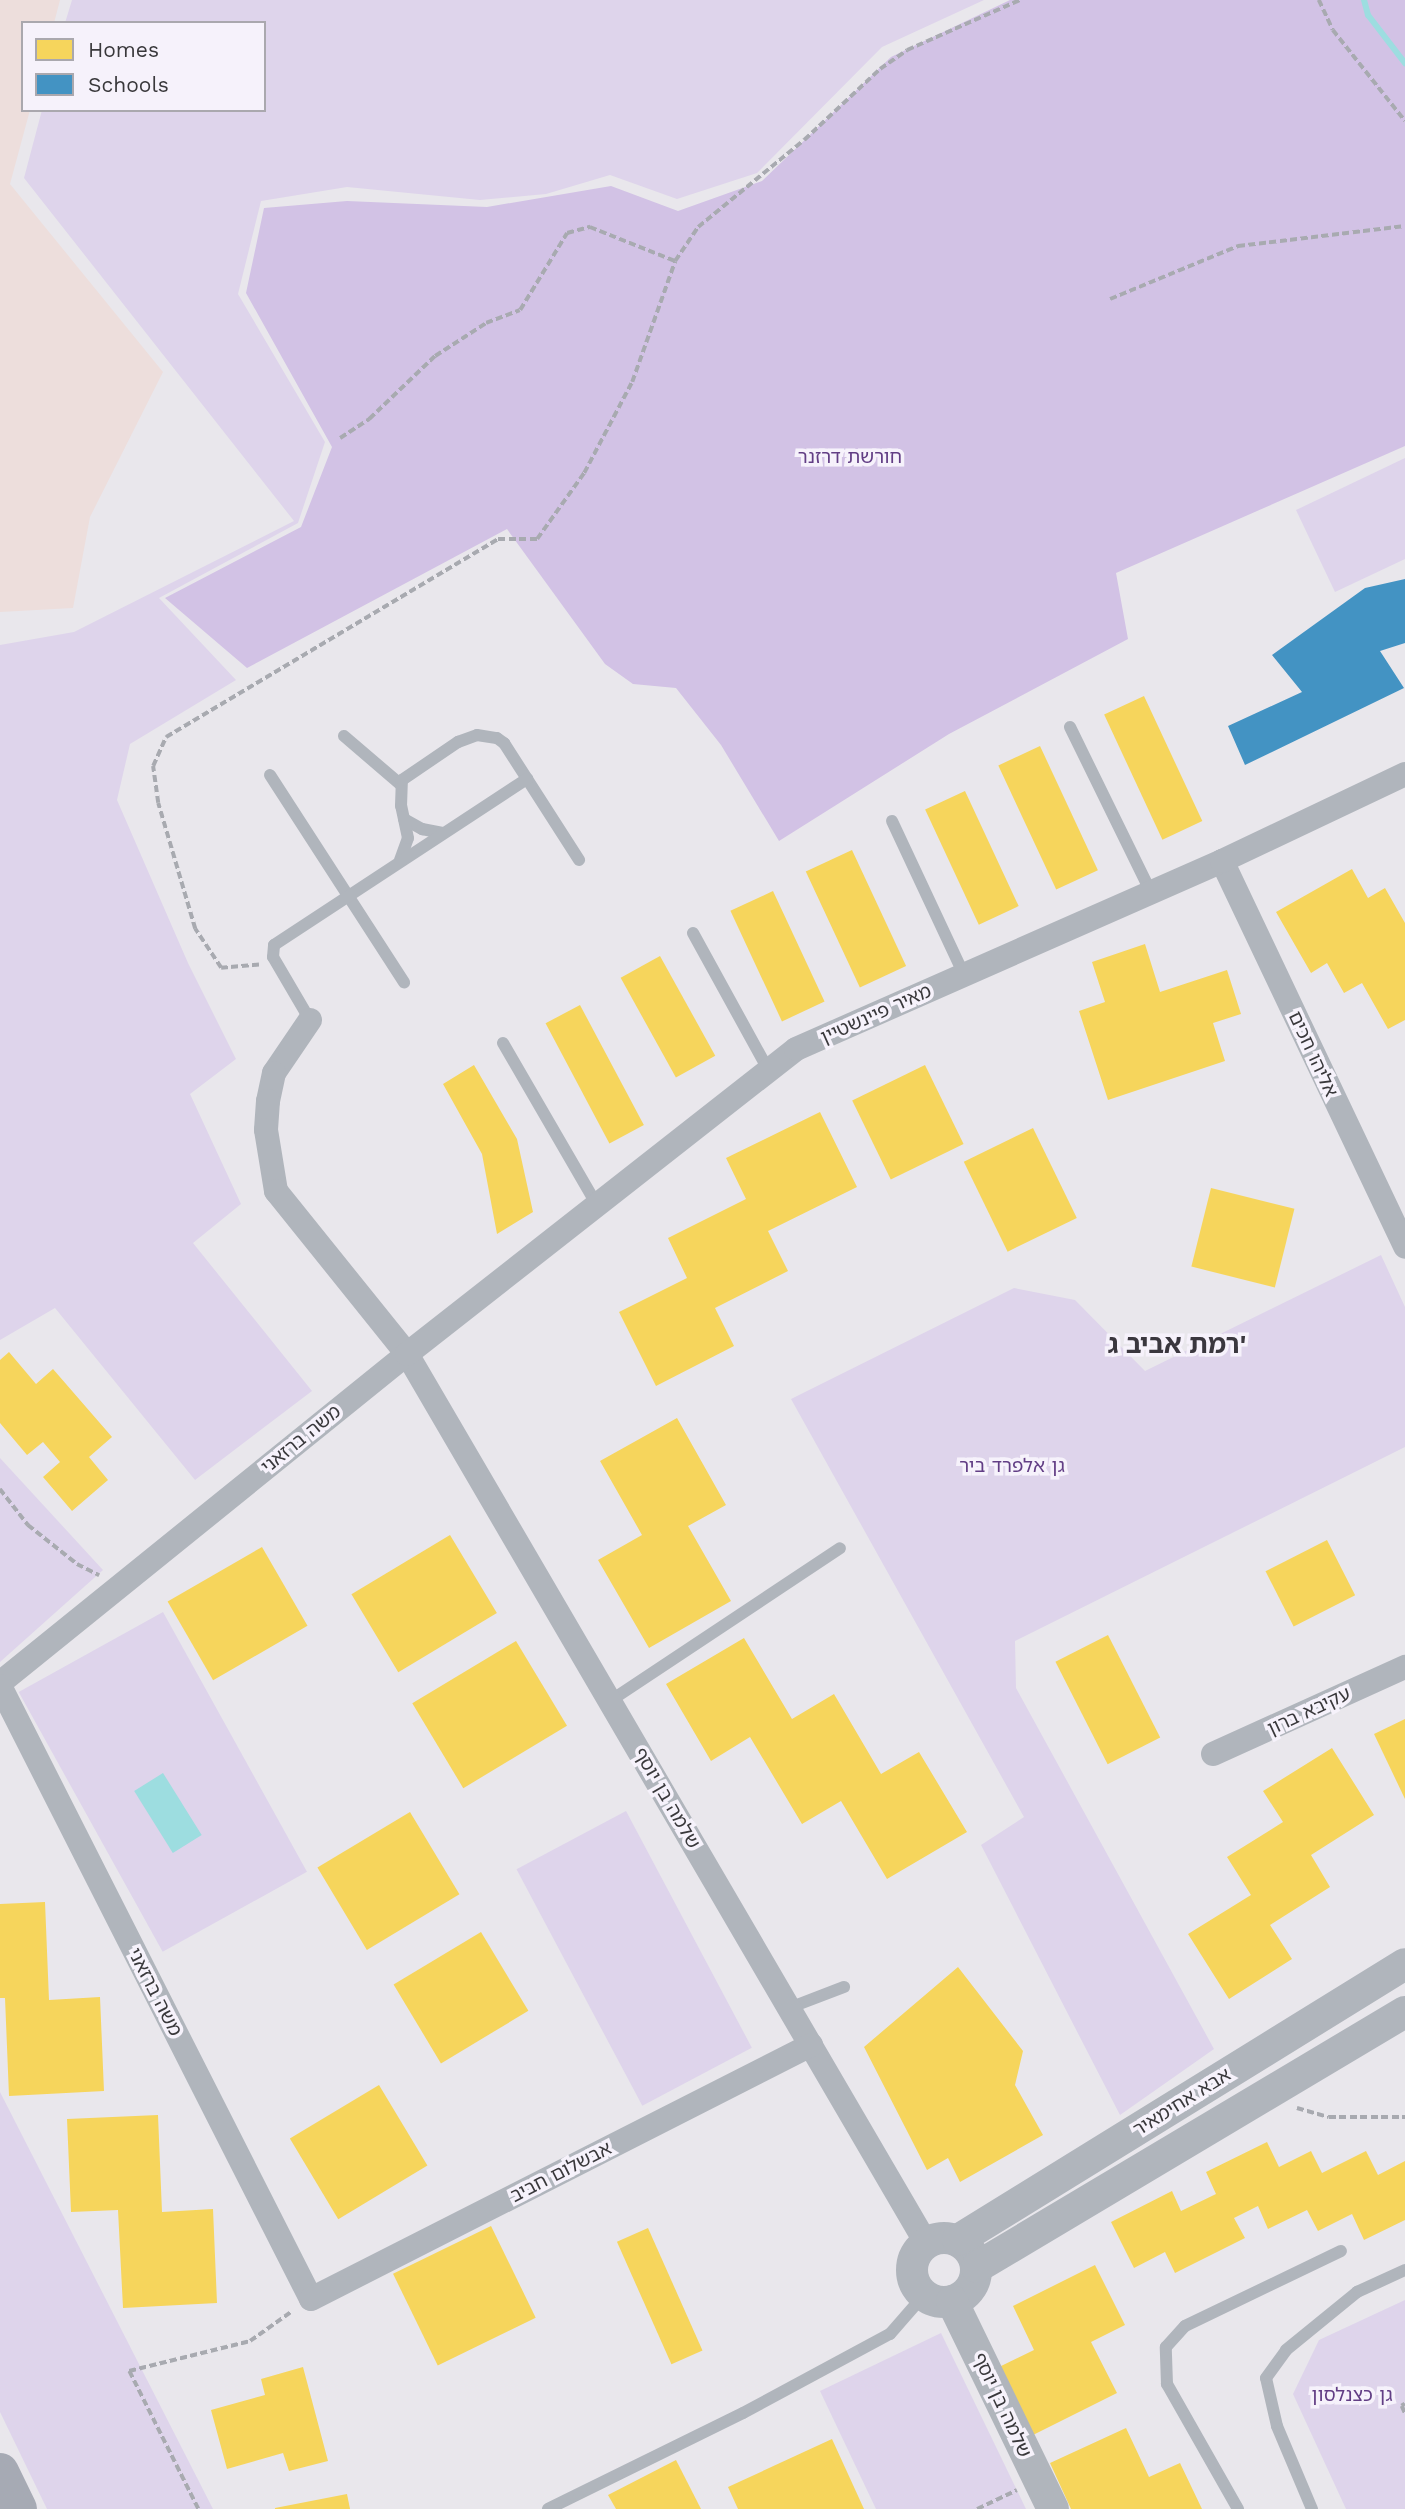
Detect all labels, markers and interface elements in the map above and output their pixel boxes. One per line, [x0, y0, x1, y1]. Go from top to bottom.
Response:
legend [21, 21, 266, 112]
text: Homes [88, 37, 159, 62]
text: Schools [88, 72, 169, 97]
park label: חורשת דרזנר [798, 446, 902, 468]
street label: מאיר פיינשטיין [817, 979, 935, 1049]
street label: אליהו חכים [1283, 1008, 1343, 1100]
district label: רמת אביב ג' [1108, 1329, 1246, 1361]
street label: משה ברזאני [257, 1400, 345, 1478]
park label: גן אלפרד ביר [959, 1455, 1065, 1477]
street label: עקיבא ברון [1264, 1682, 1354, 1740]
street label: שלמה בן יוסף [629, 1743, 705, 1853]
street label: משה ברזאני [123, 1944, 187, 2040]
street label: אבא אחימאיר [1129, 2063, 1235, 2141]
street label: אבשלום חביב [507, 2137, 615, 2207]
street label: שלמה בן יוסף [968, 2349, 1036, 2461]
park label: גן כצנלסון [1311, 2384, 1393, 2406]

